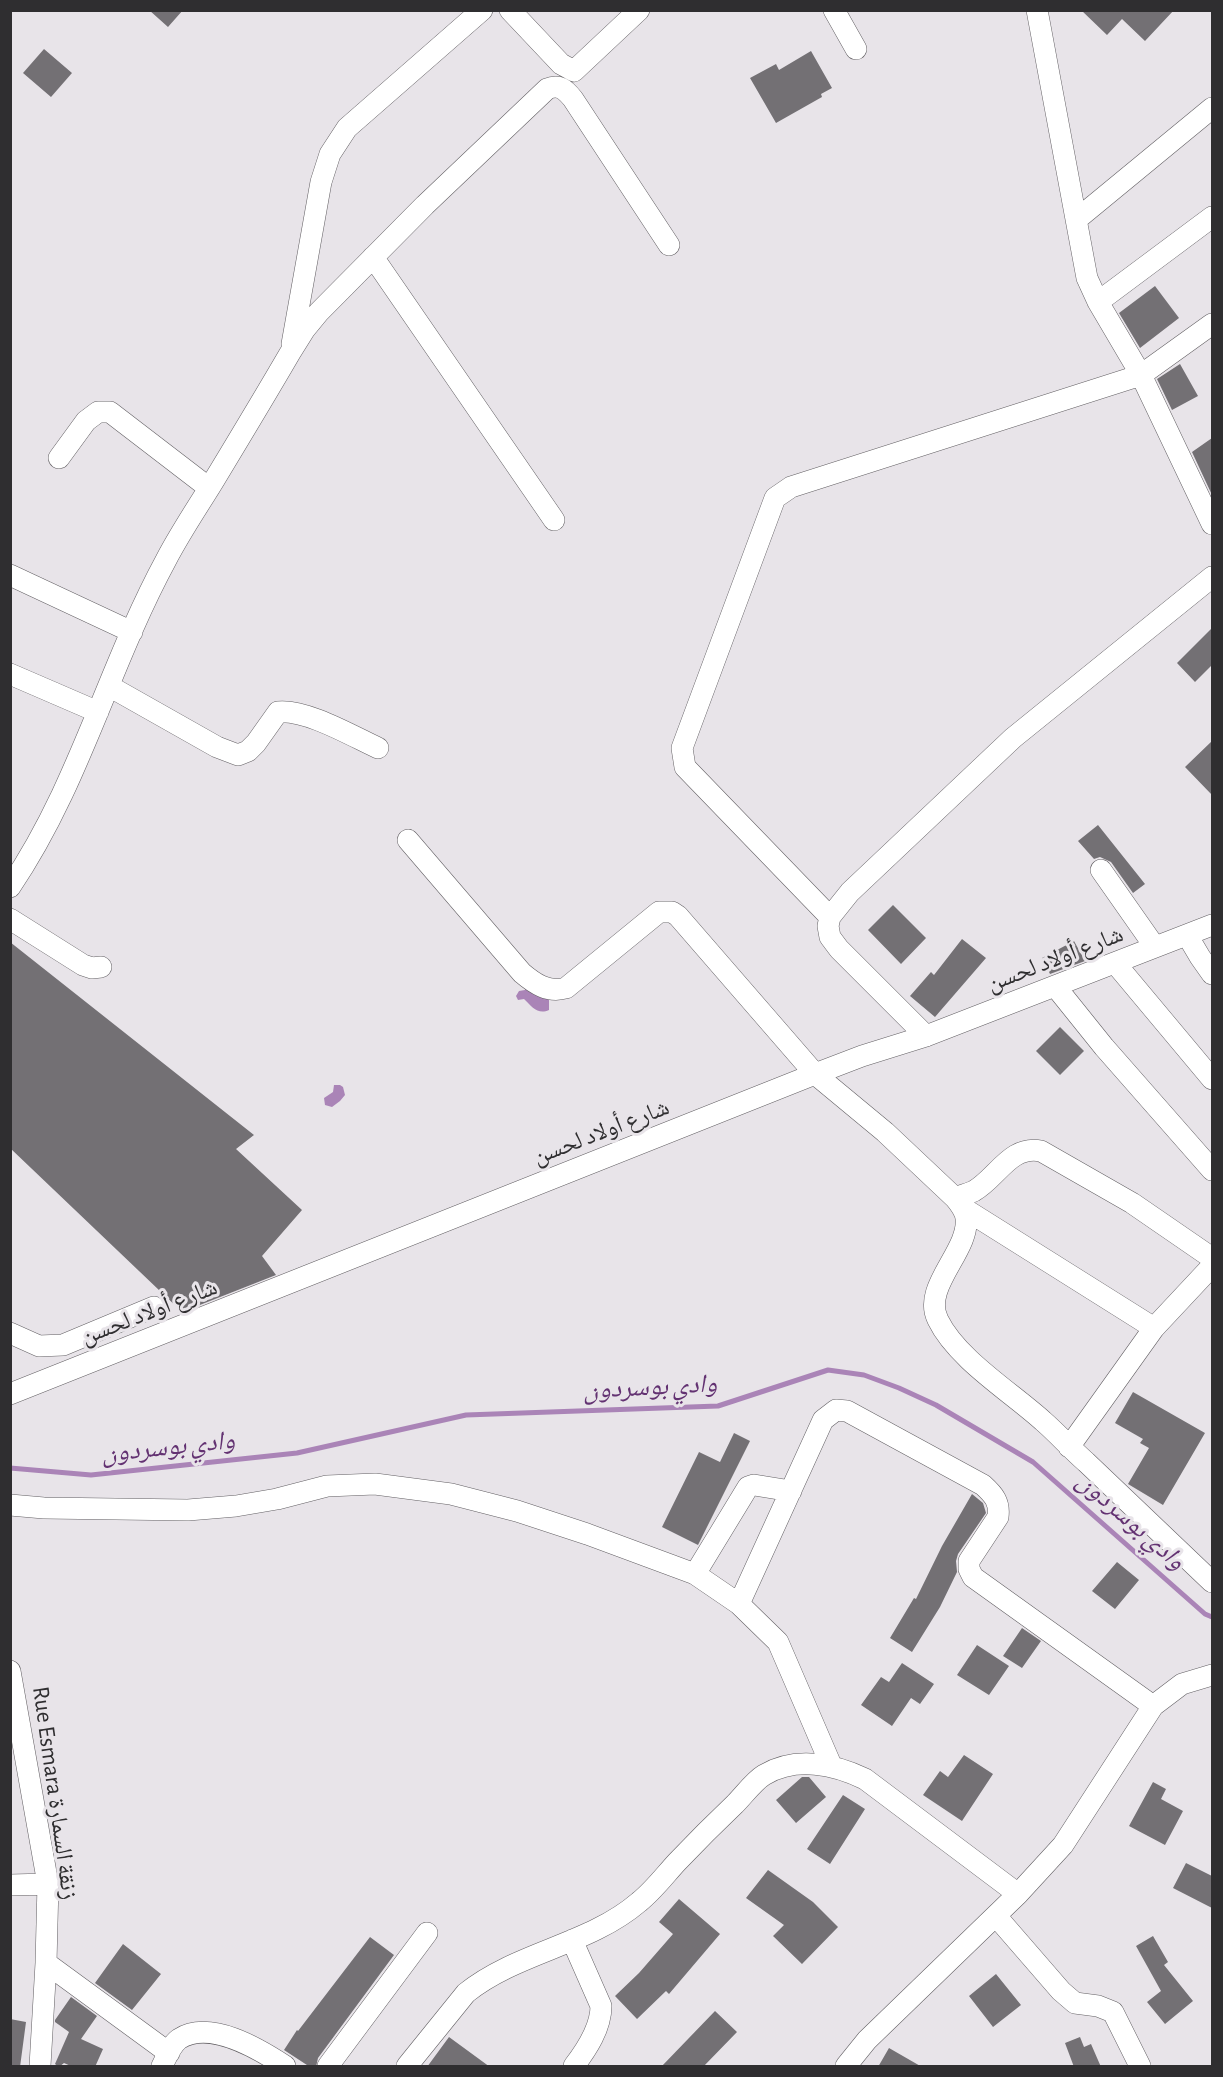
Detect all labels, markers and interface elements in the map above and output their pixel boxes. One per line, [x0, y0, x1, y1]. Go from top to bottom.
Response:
street label: شارع أولاد لحسن [983, 920, 1127, 998]
street label: شارع أولاد لحسن [529, 1093, 673, 1171]
street label: شارع أولاد لحسن [77, 1273, 221, 1351]
water label: وادي بوسردون [582, 1368, 718, 1406]
water label: وادي بوسردون [100, 1424, 236, 1470]
water label: وادي بوسردون [1070, 1465, 1192, 1577]
street label: Rue Esmara زنقة السمارة [26, 1685, 84, 1901]

